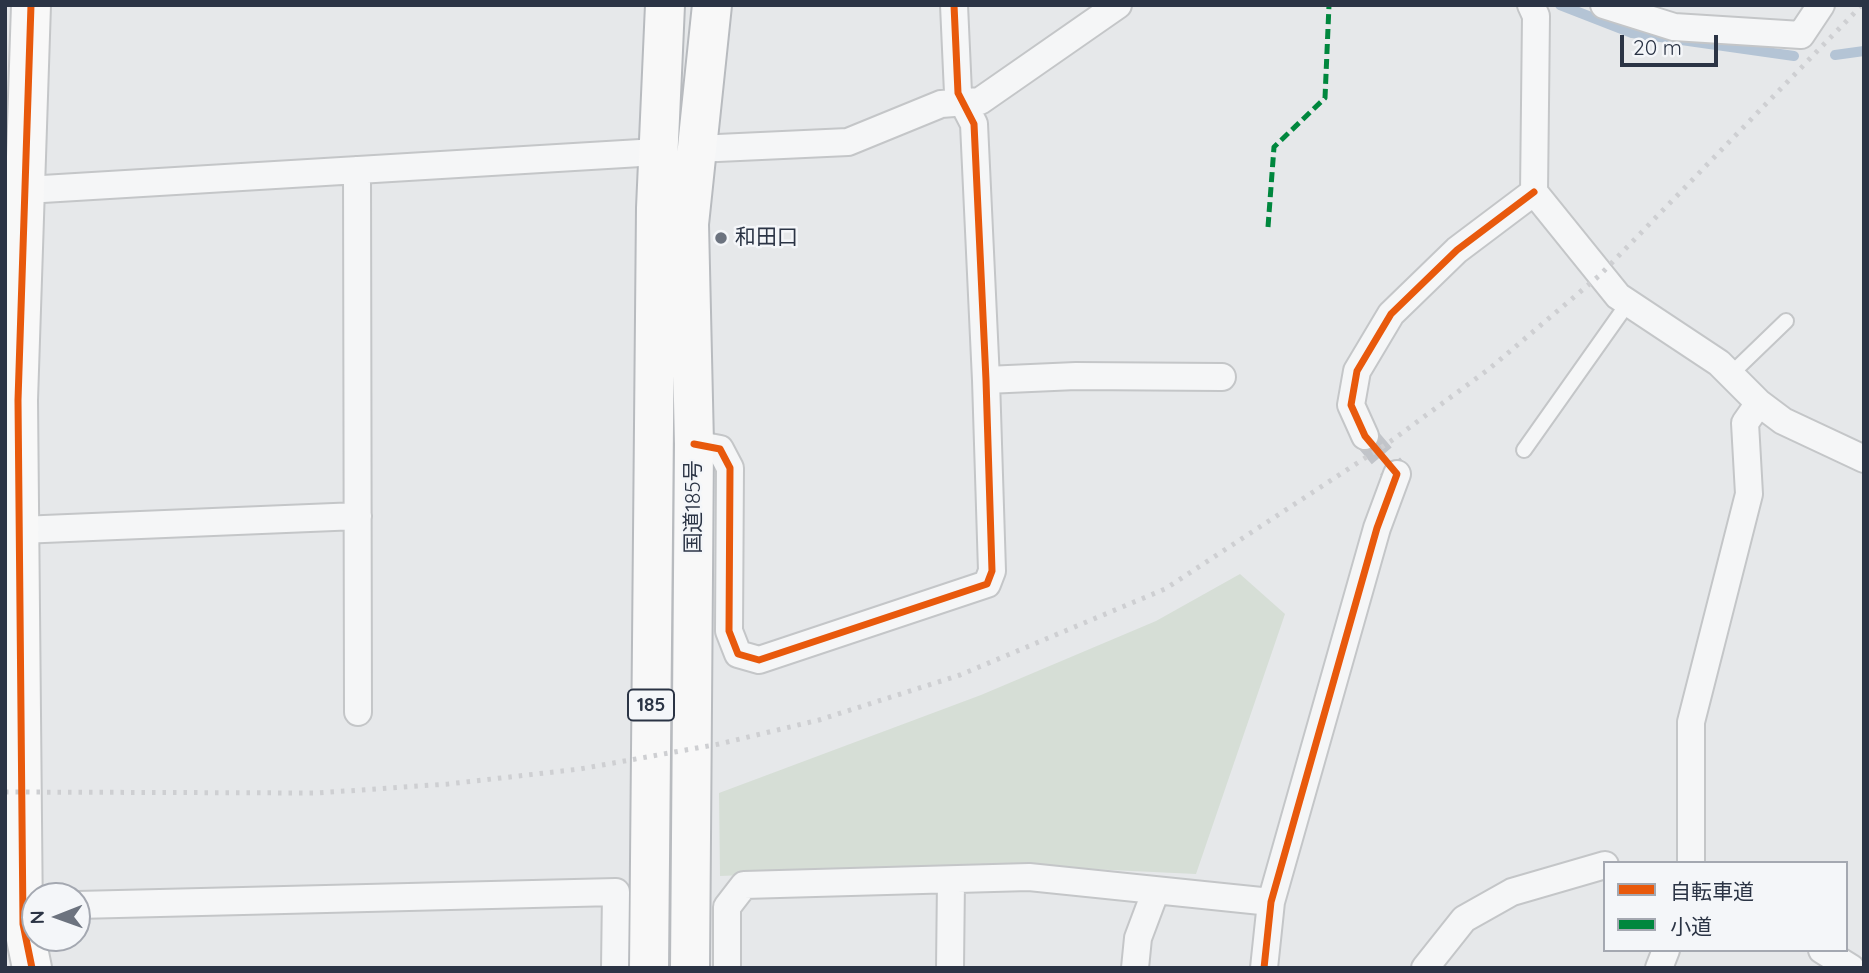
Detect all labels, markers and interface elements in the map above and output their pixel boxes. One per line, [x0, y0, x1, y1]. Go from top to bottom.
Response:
scale bar [1624, 21, 1722, 65]
text: 20 m [1633, 34, 1682, 60]
place label: 和田口 [735, 225, 798, 251]
marker: 和田口 [713, 230, 729, 246]
street label: 国道185号 [681, 460, 707, 554]
road number: 185 [628, 690, 674, 720]
legend [1603, 861, 1848, 952]
text: 自転車道 [1670, 878, 1754, 904]
north arrow [21, 882, 91, 952]
text: N [25, 910, 49, 925]
text: 小道 [1670, 913, 1712, 939]

